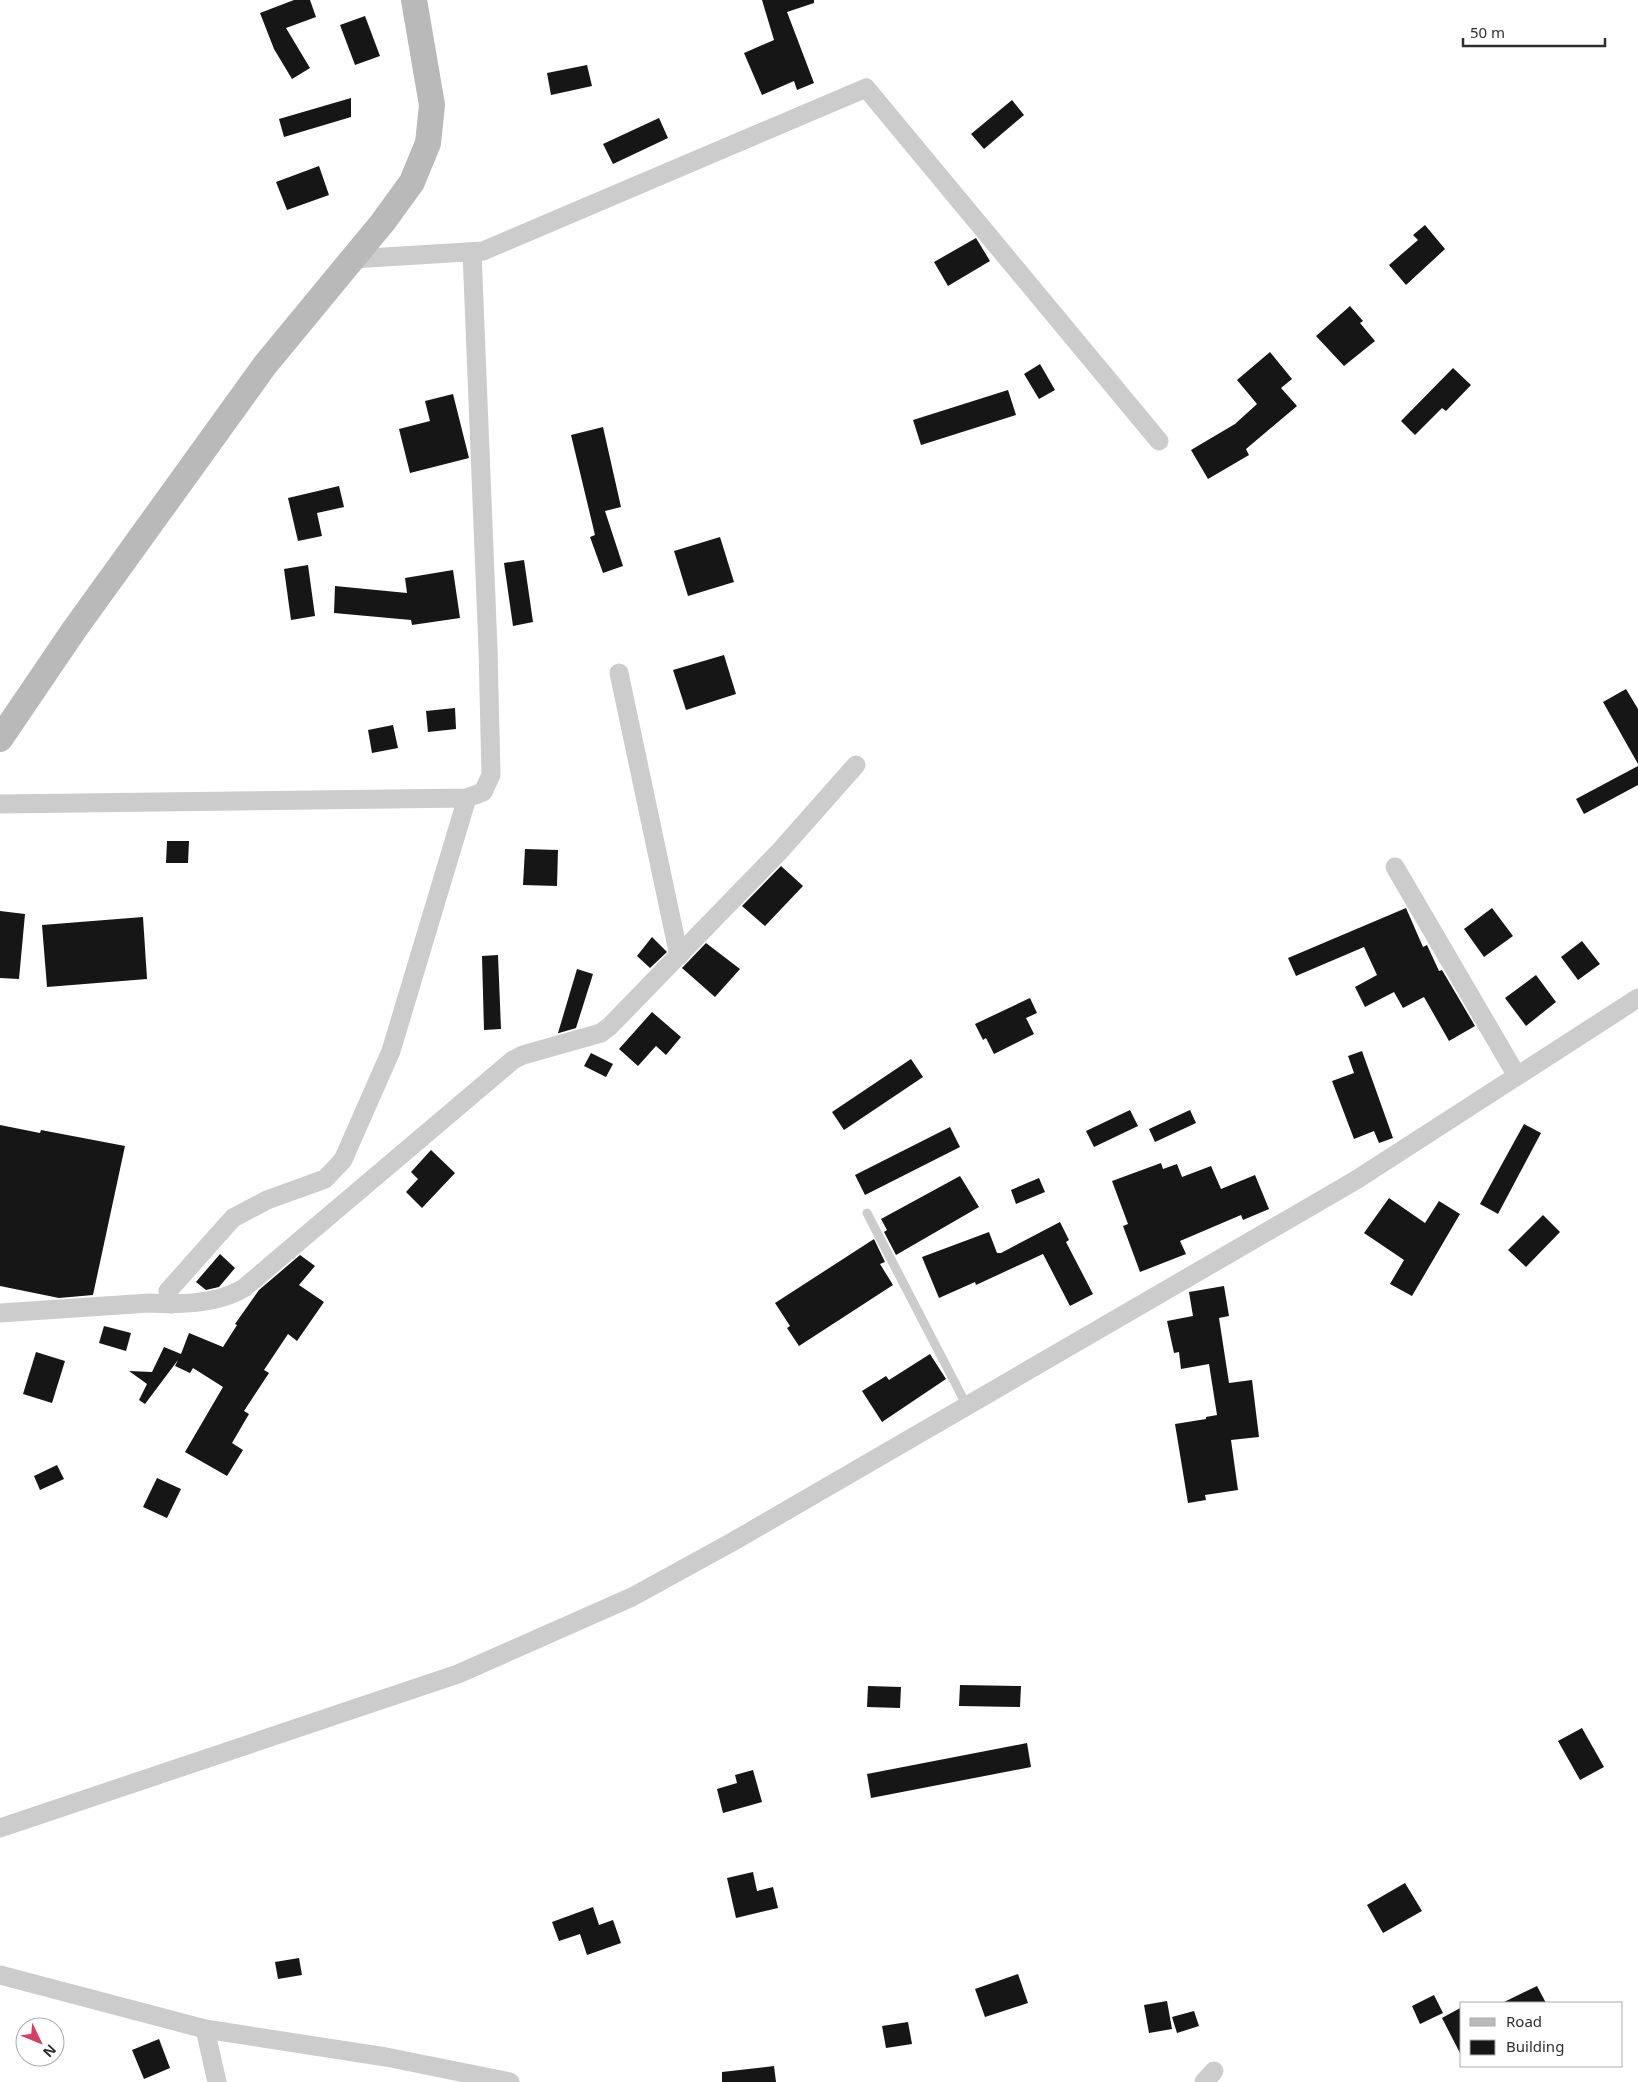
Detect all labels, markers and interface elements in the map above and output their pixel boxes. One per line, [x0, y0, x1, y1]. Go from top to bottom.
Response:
scale bar [1463, 15, 1606, 47]
text: 50 m [1470, 22, 1505, 42]
legend [1460, 2002, 1623, 2067]
text: Road [1506, 2011, 1542, 2031]
north arrow [15, 2017, 65, 2067]
text: Building [1506, 2036, 1564, 2056]
text: N [39, 2041, 61, 2062]

